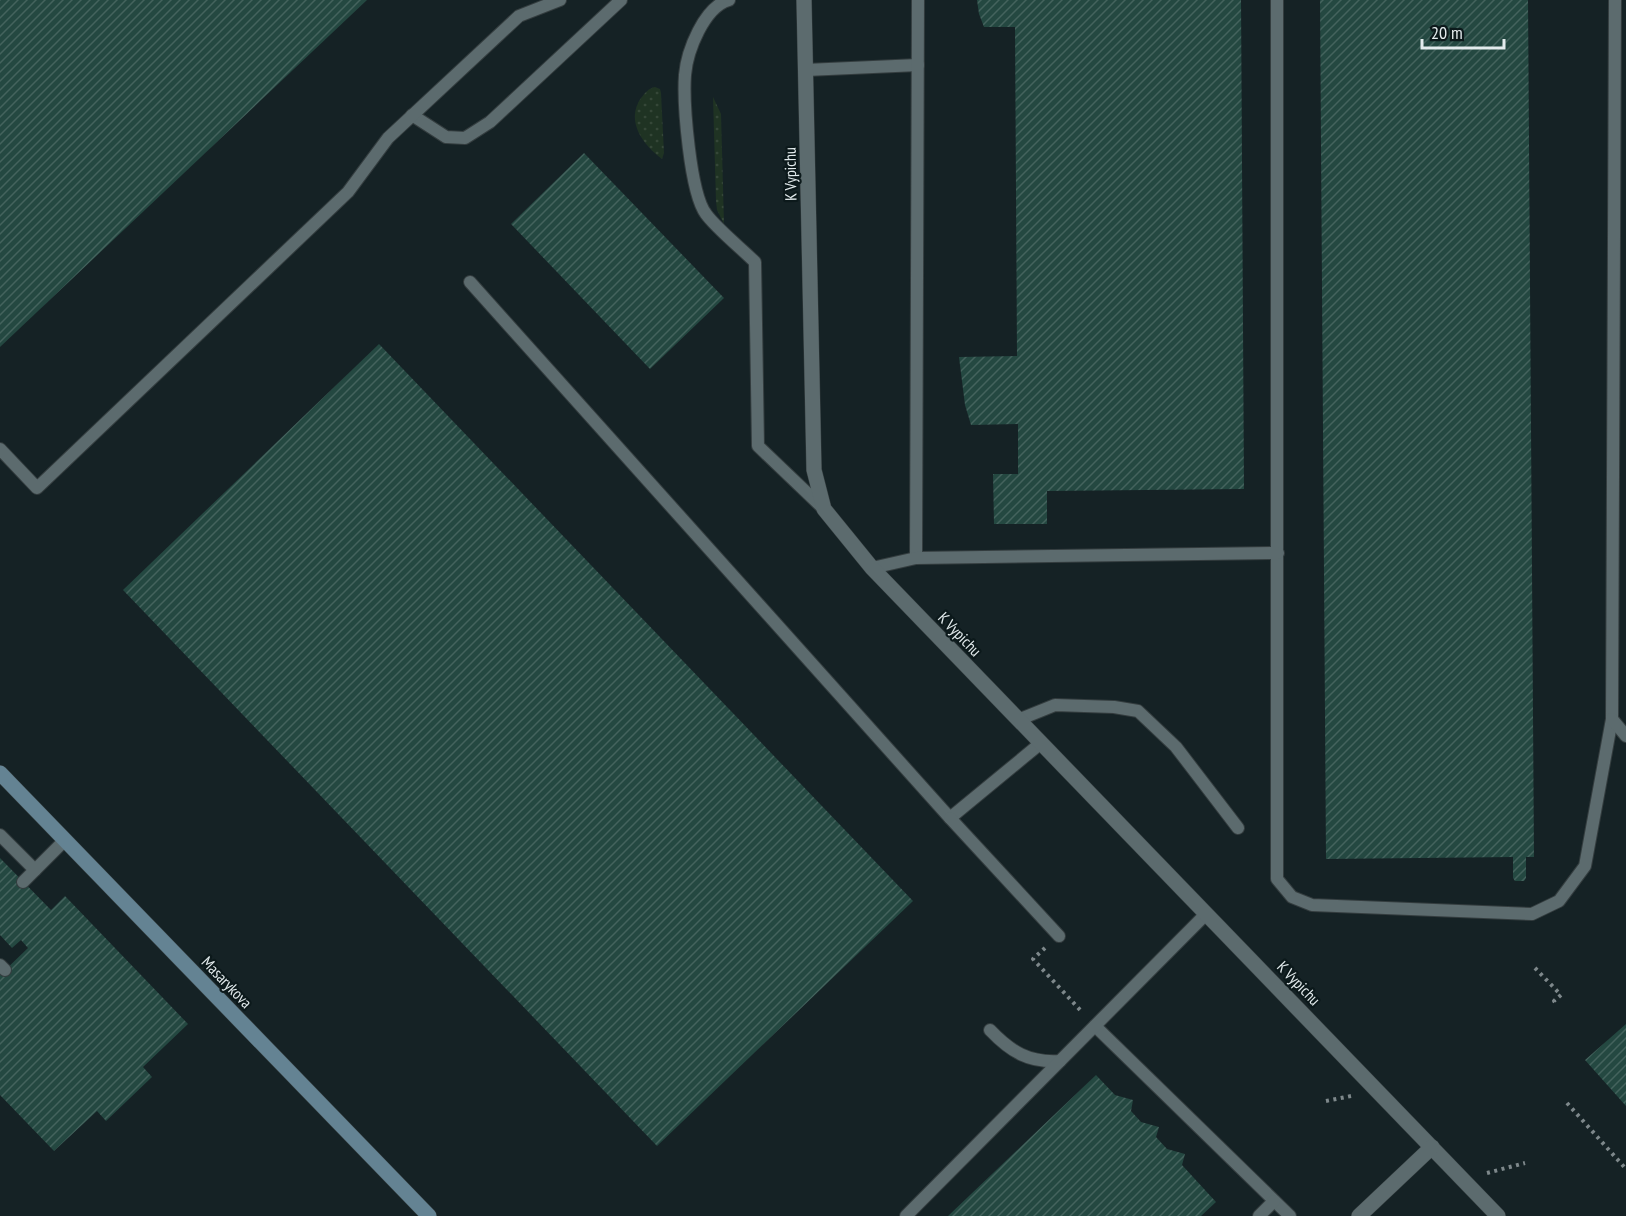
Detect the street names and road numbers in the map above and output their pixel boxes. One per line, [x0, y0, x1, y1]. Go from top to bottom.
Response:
street label: K Vypichu [780, 147, 800, 201]
street label: K Vypichu [934, 608, 986, 660]
street label: Masarykova [198, 952, 256, 1012]
street label: K Vypichu [1273, 957, 1325, 1009]

